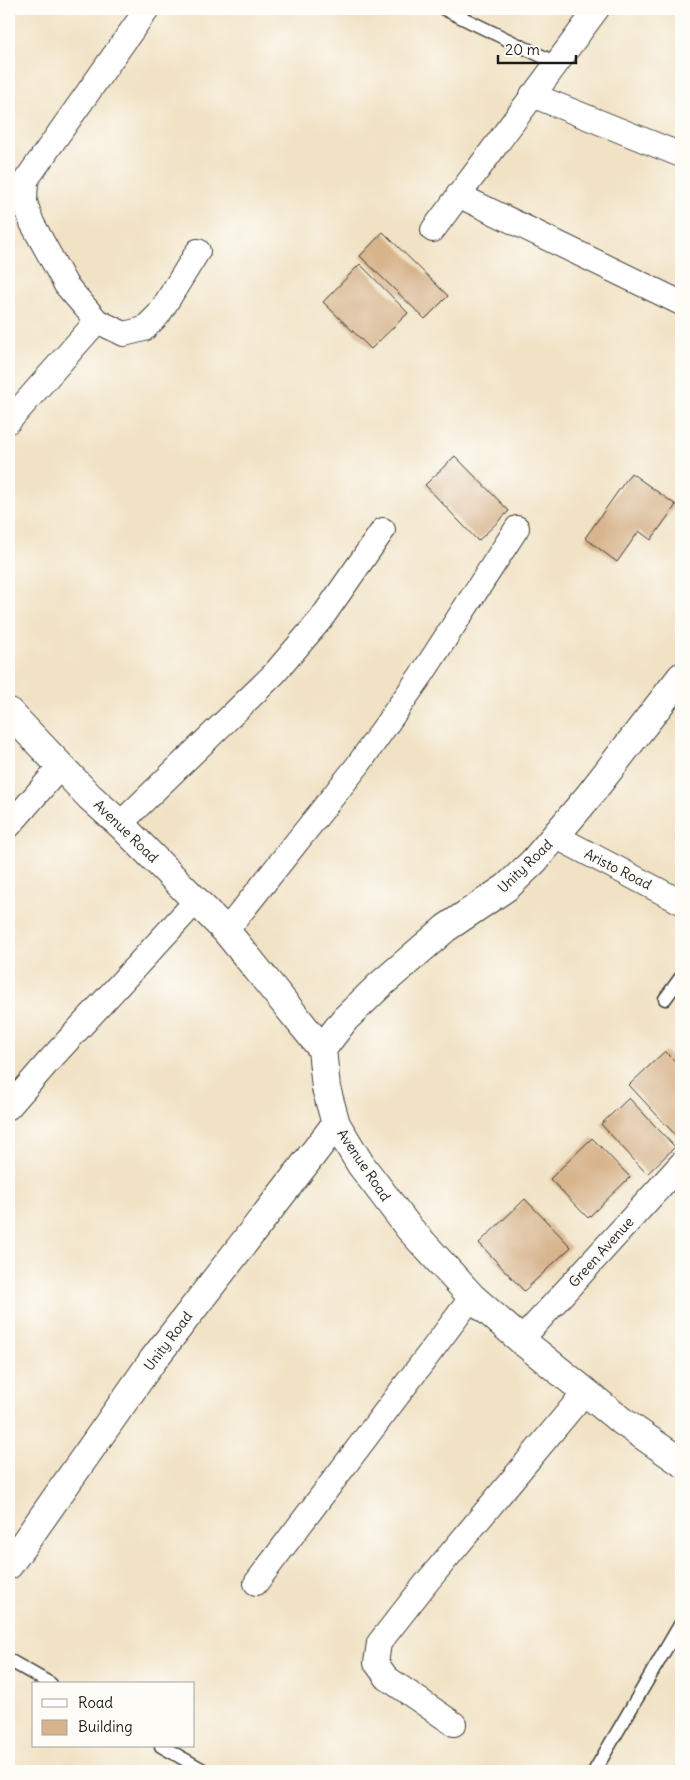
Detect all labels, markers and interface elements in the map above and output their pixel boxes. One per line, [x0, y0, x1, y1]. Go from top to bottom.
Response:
scale bar [498, 32, 575, 64]
text: 20 m [505, 40, 540, 59]
street label: Avenue Road [90, 796, 162, 866]
street label: Unity Road [494, 835, 556, 897]
street label: Aristo Road [581, 844, 655, 894]
street label: Avenue Road [333, 1126, 395, 1204]
street label: Green Avenue [565, 1213, 637, 1291]
street label: Unity Road [140, 1308, 196, 1374]
legend [32, 1682, 195, 1748]
text: Road [78, 1693, 113, 1712]
text: Building [78, 1717, 133, 1736]

